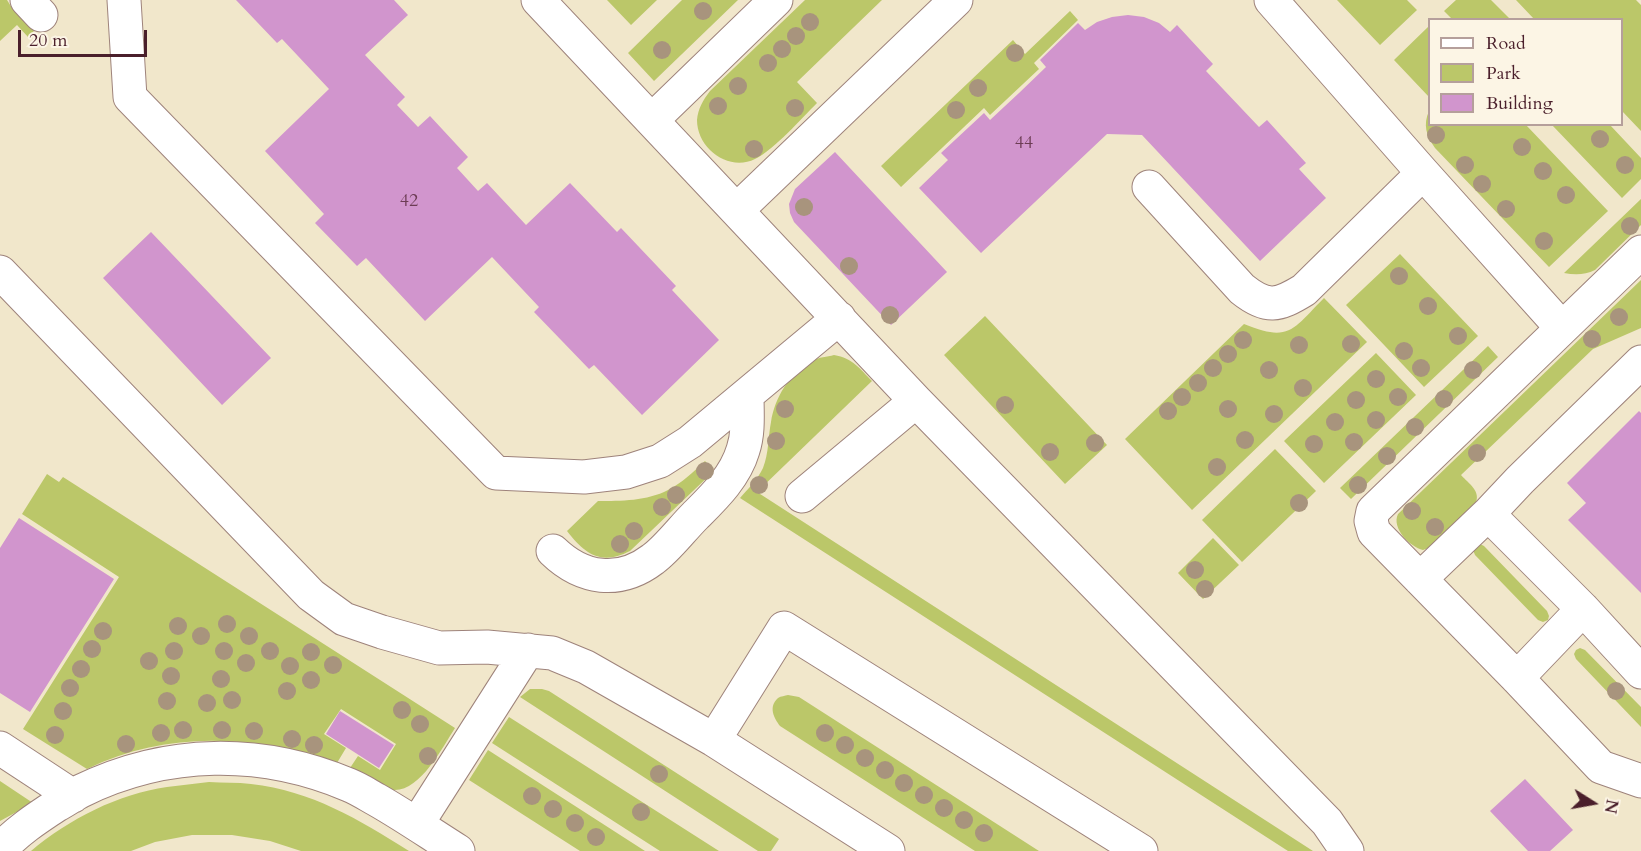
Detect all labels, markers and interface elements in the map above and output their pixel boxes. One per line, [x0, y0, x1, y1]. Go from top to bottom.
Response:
scale bar [21, 18, 150, 56]
legend [1428, 18, 1623, 126]
text: 20 m [29, 28, 68, 53]
text: Road [1486, 31, 1526, 56]
text: Park [1486, 61, 1521, 86]
text: Building [1486, 91, 1553, 116]
house number: 44 [1015, 133, 1033, 155]
house number: 42 [400, 191, 418, 213]
north arrow [1563, 773, 1623, 833]
text: N [1599, 798, 1623, 815]

